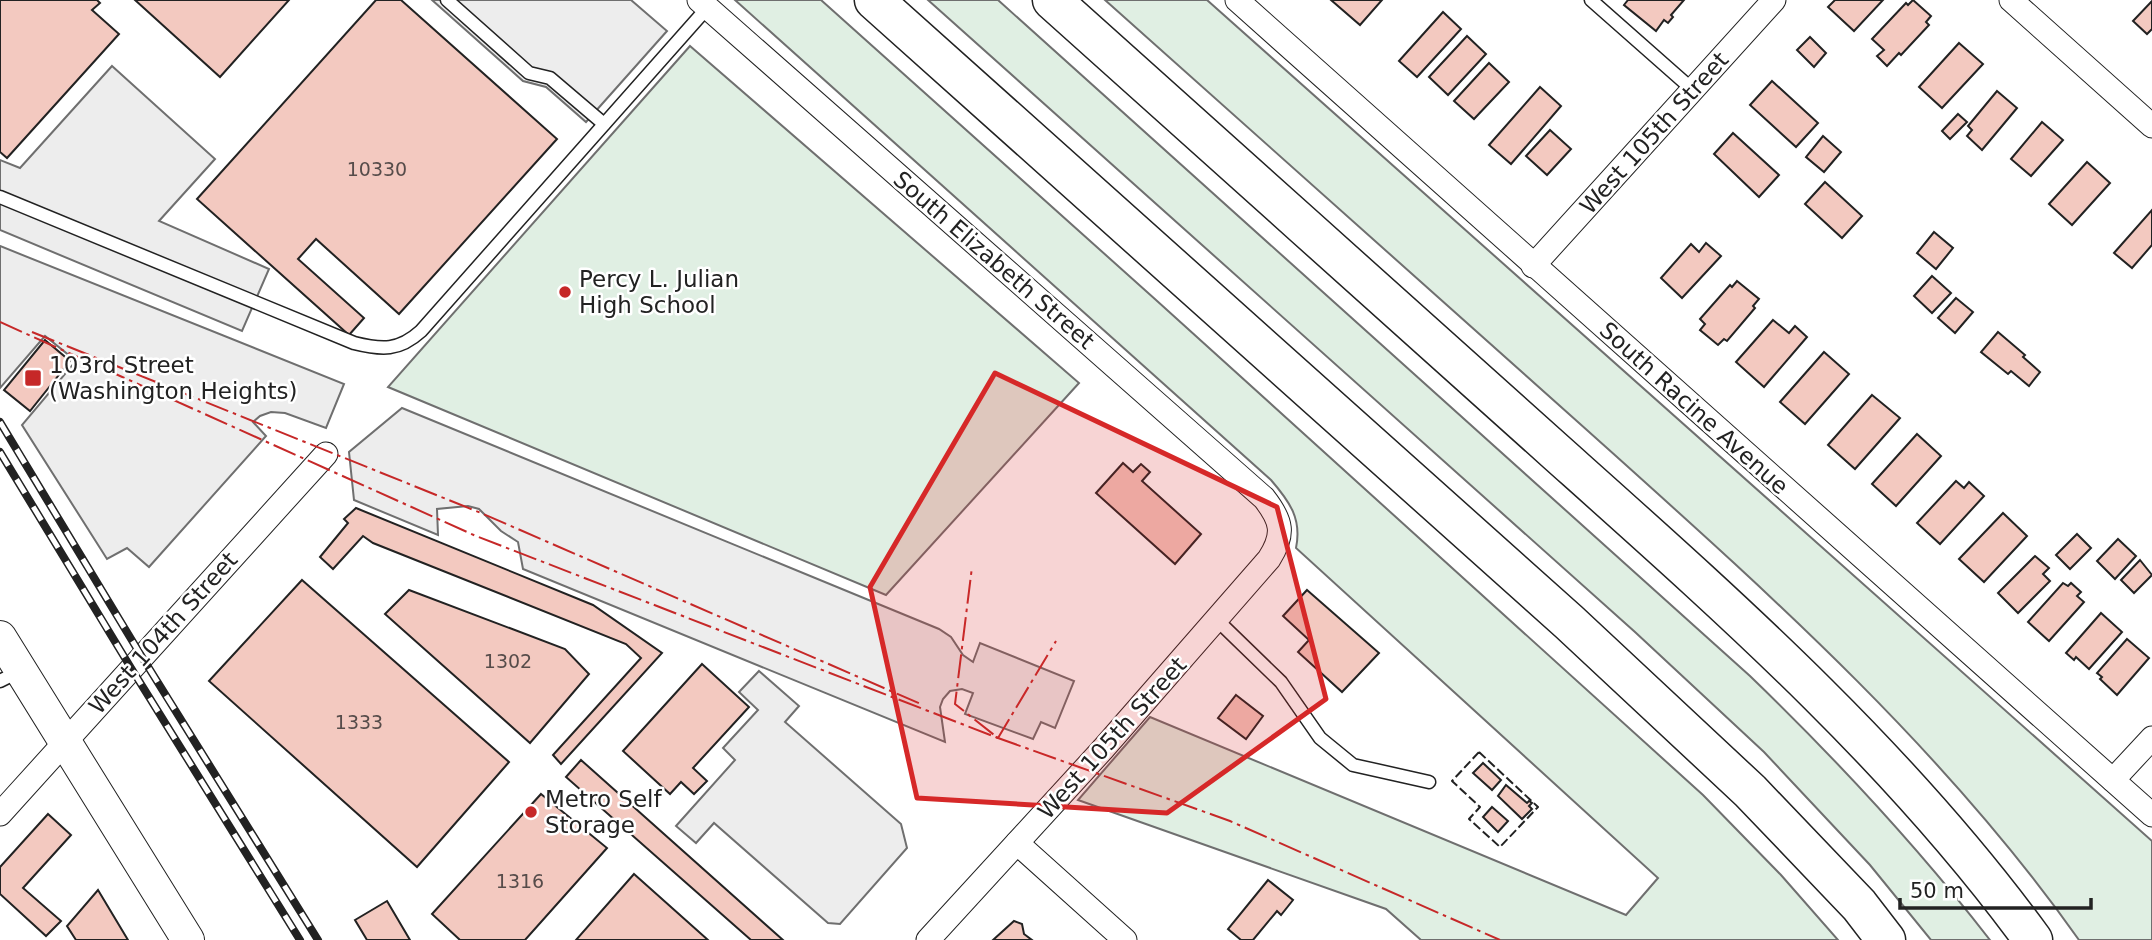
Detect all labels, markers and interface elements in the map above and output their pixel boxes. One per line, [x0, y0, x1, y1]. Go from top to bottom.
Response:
street label: West 105th Street [1575, 47, 1733, 219]
house number: 10330 [347, 158, 407, 180]
street label: South Elizabeth Street [888, 166, 1100, 354]
place label: Percy L. Julian High School [579, 266, 739, 318]
marker: Percy L. Julian High School [557, 284, 573, 300]
street label: South Racine Avenue [1595, 317, 1793, 499]
place label: 103rd Street (Washington Heights) [49, 352, 297, 404]
marker: 103rd Street (Washington Heights) [23, 368, 43, 388]
street label: West 104th Street [84, 547, 242, 719]
house number: 1302 [484, 650, 532, 672]
street label: West 105th Street [1033, 652, 1191, 824]
house number: 1333 [335, 711, 383, 733]
place label: Metro Self Storage [545, 786, 662, 838]
marker: Metro Self Storage [523, 804, 539, 820]
scale bar [1900, 866, 2091, 910]
house number: 1316 [496, 870, 544, 892]
text: 50 m [1910, 879, 1964, 903]

